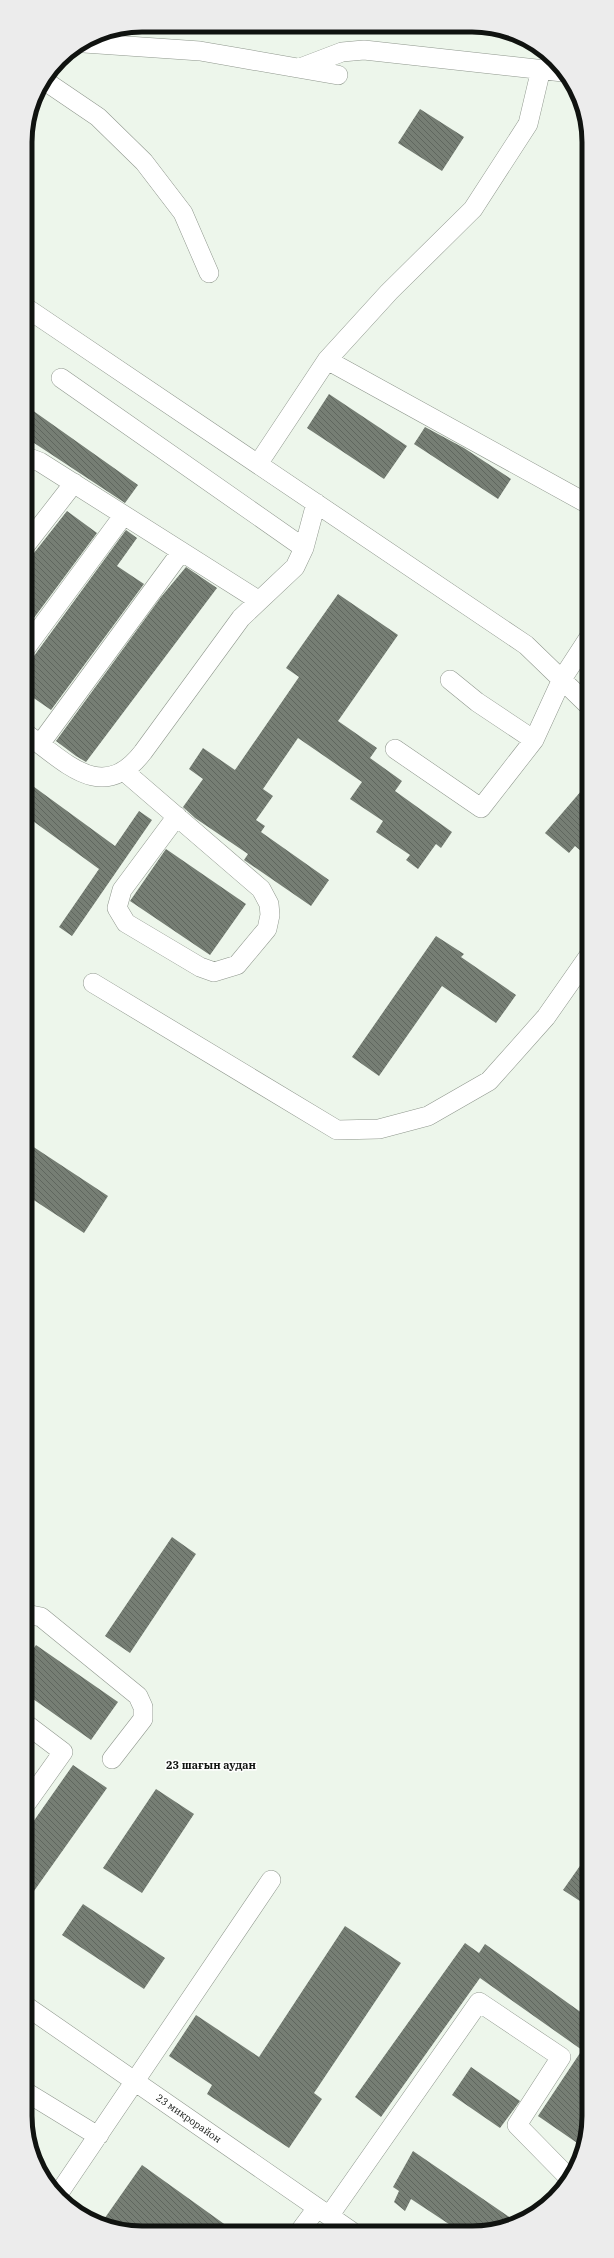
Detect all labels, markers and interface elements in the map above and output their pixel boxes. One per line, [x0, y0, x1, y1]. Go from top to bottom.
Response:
district label: 23 шағын аудан [166, 1758, 257, 1772]
street label: 23 микрорайон [154, 2091, 224, 2146]

